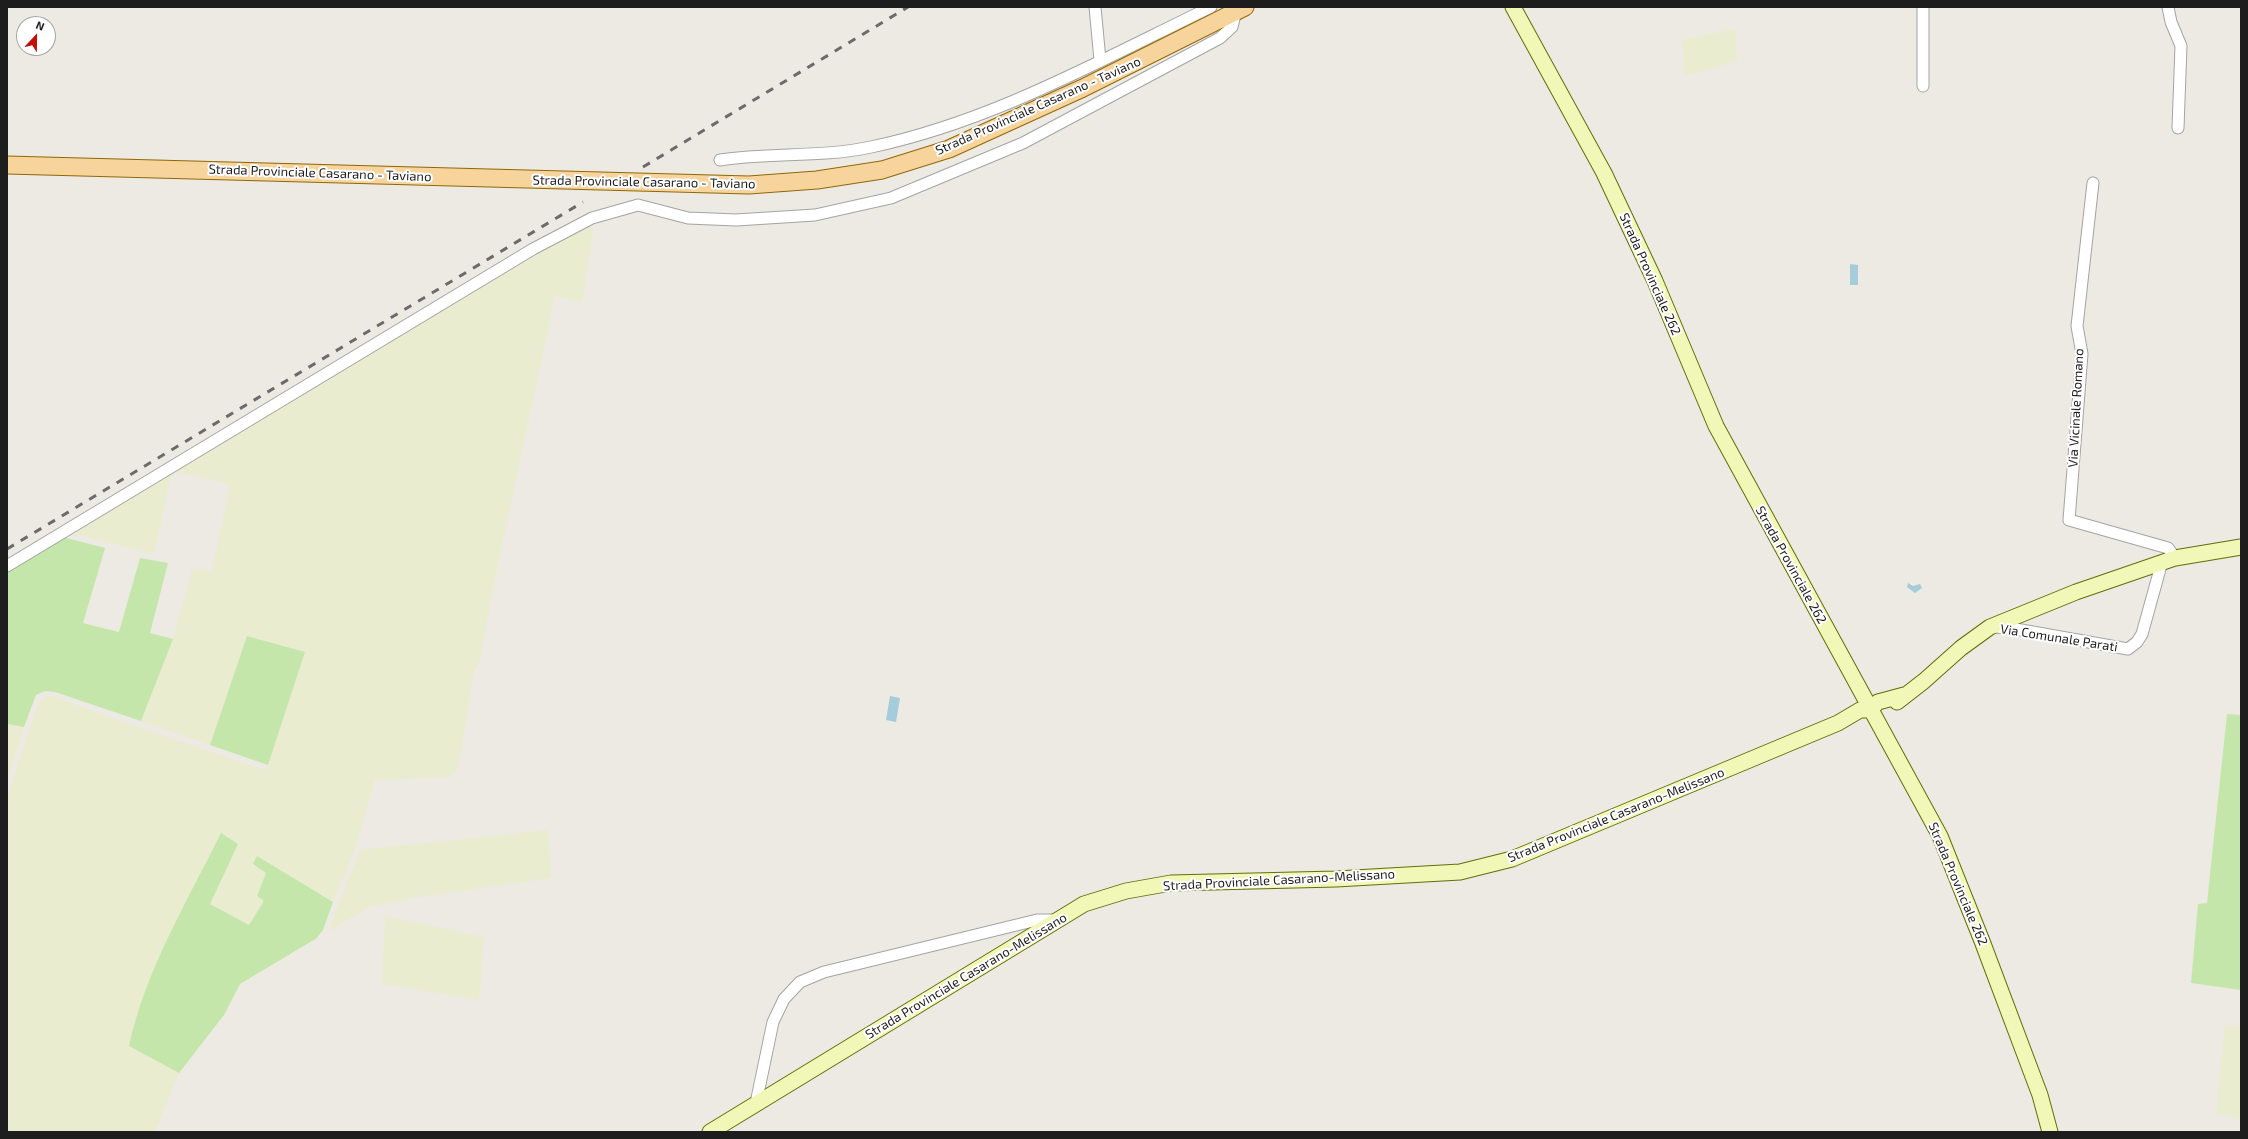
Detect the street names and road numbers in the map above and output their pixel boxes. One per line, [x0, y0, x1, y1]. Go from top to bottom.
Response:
street label: Strada Provinciale Casarano - Taviano [933, 54, 1143, 158]
street label: Strada Provinciale Casarano - Taviano [208, 161, 432, 185]
street label: Strada Provinciale Casarano - Taviano [532, 172, 756, 192]
street label: Strada Provinciale 262 [1616, 210, 1684, 338]
street label: Via Vicinale Romano [2065, 348, 2087, 468]
street label: Strada Provinciale 262 [1752, 503, 1830, 627]
street label: Via Comunale Parati [1999, 621, 2119, 655]
street label: Strada Provinciale Casarano-Melissano [1505, 764, 1727, 866]
street label: Strada Provinciale 262 [1925, 820, 1991, 948]
street label: Strada Provinciale Casarano-Melissano [1163, 866, 1395, 894]
street label: Strada Provinciale Casarano-Melissano [862, 909, 1070, 1043]

